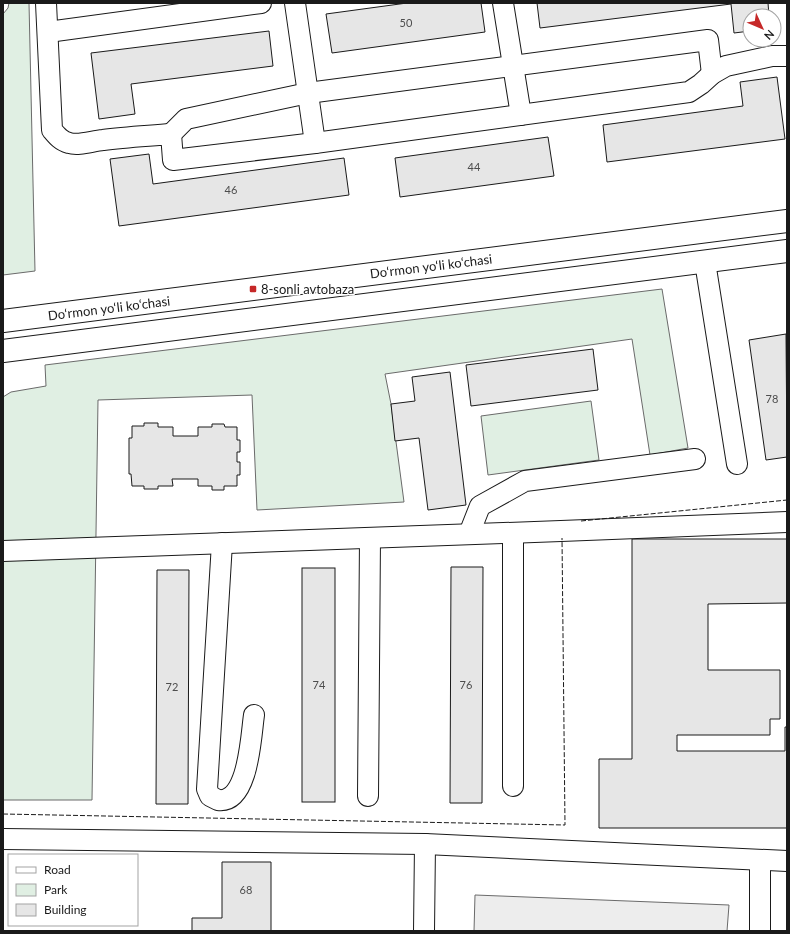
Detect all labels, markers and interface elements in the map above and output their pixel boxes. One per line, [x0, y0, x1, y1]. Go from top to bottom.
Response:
north arrow [742, 8, 782, 48]
house number: 50 [400, 16, 413, 29]
text: N [762, 28, 777, 43]
house number: 44 [468, 160, 481, 173]
house number: 46 [225, 183, 237, 196]
street label: Do‘rmon yo‘li ko‘chasi [369, 251, 493, 281]
place label: 8-sonli avtobaza [261, 281, 354, 297]
marker: 8-sonli avtobaza [248, 284, 258, 294]
street label: Do‘rmon yo‘li ko‘chasi [47, 293, 171, 323]
house number: 78 [766, 392, 778, 405]
house number: 74 [313, 678, 326, 691]
house number: 76 [460, 678, 472, 691]
house number: 72 [166, 680, 178, 693]
legend [8, 854, 138, 926]
text: Road [44, 862, 71, 877]
text: Park [44, 882, 68, 897]
house number: 68 [240, 883, 252, 896]
text: Building [44, 902, 87, 917]

